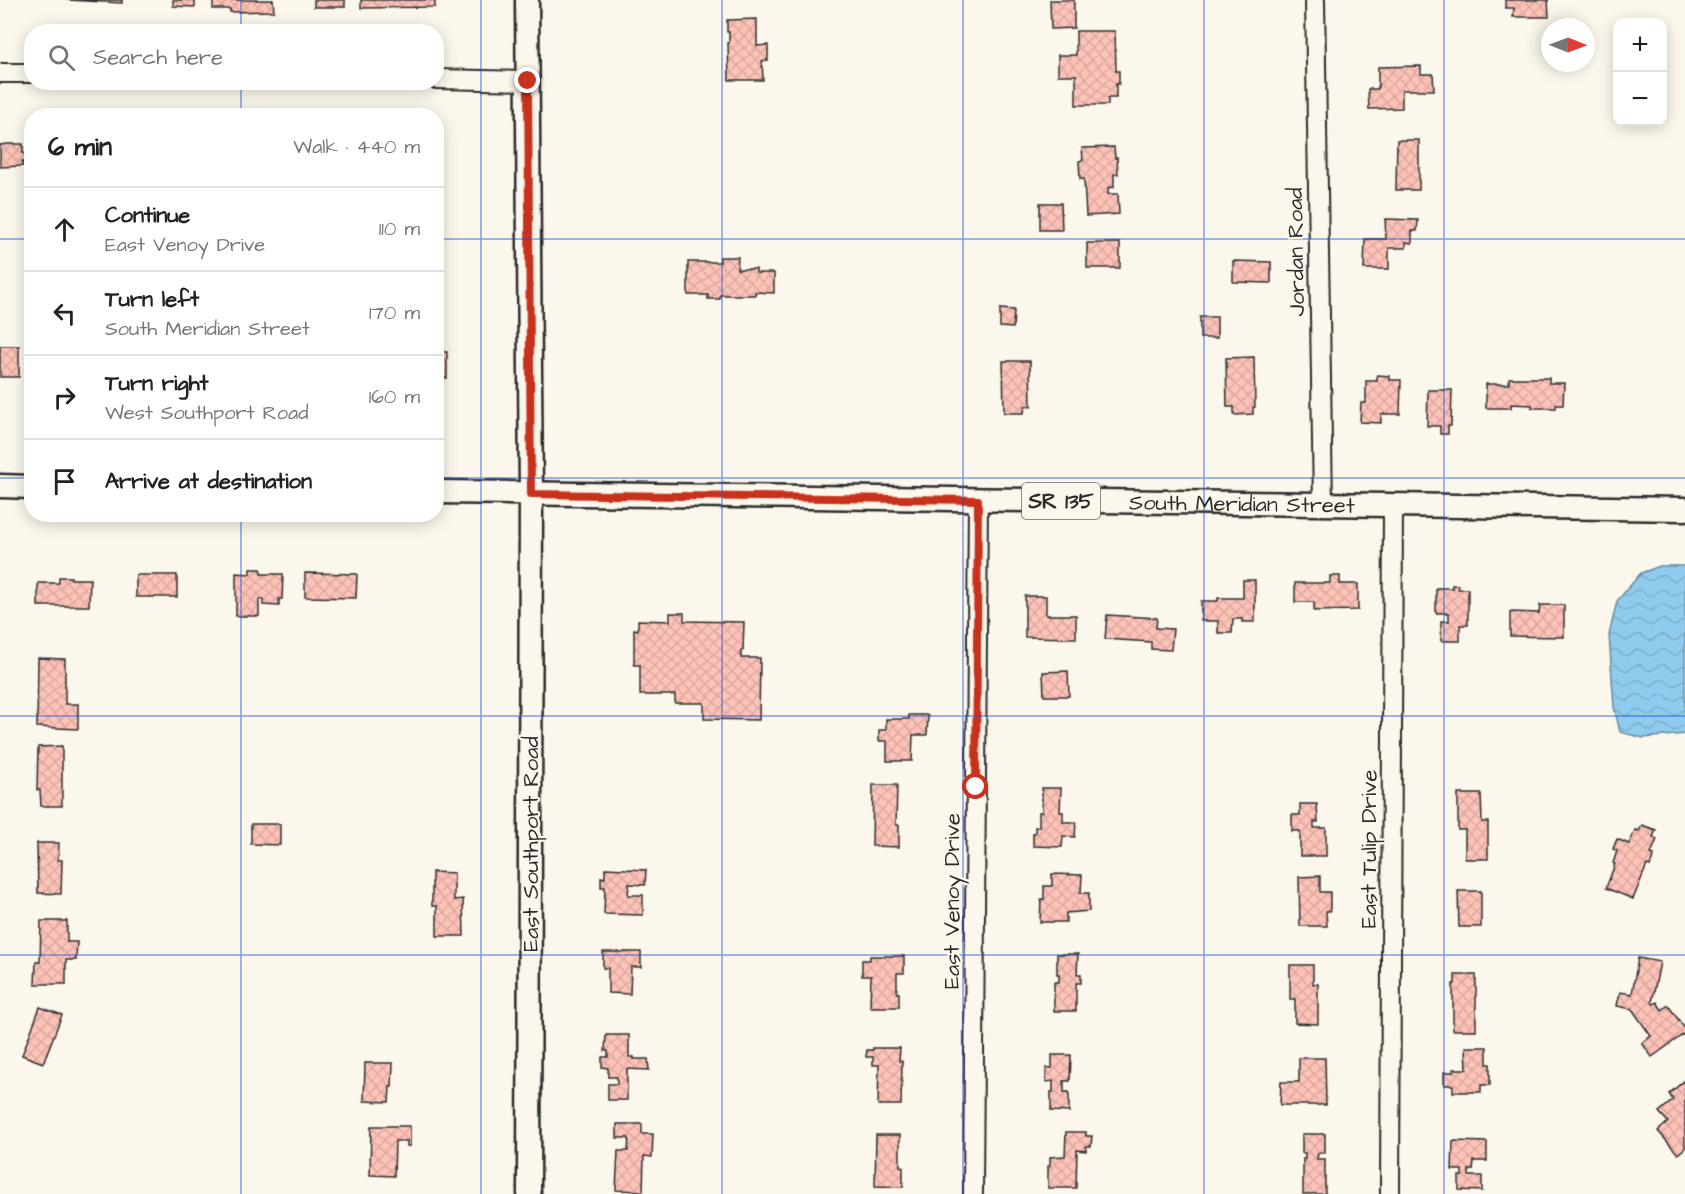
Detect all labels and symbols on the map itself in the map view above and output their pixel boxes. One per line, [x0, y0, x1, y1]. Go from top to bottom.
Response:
north arrow [1541, 18, 1595, 72]
route end [514, 67, 540, 93]
street label: Jordan Road [1280, 187, 1313, 317]
road number: SR 135 [1022, 483, 1100, 519]
street label: South Meridian Street [1129, 487, 1355, 522]
street label: East Southport Road [516, 736, 547, 952]
street label: East Tulip Drive [1354, 770, 1385, 928]
route start [962, 773, 988, 799]
street label: East Venoy Drive [937, 813, 969, 989]

